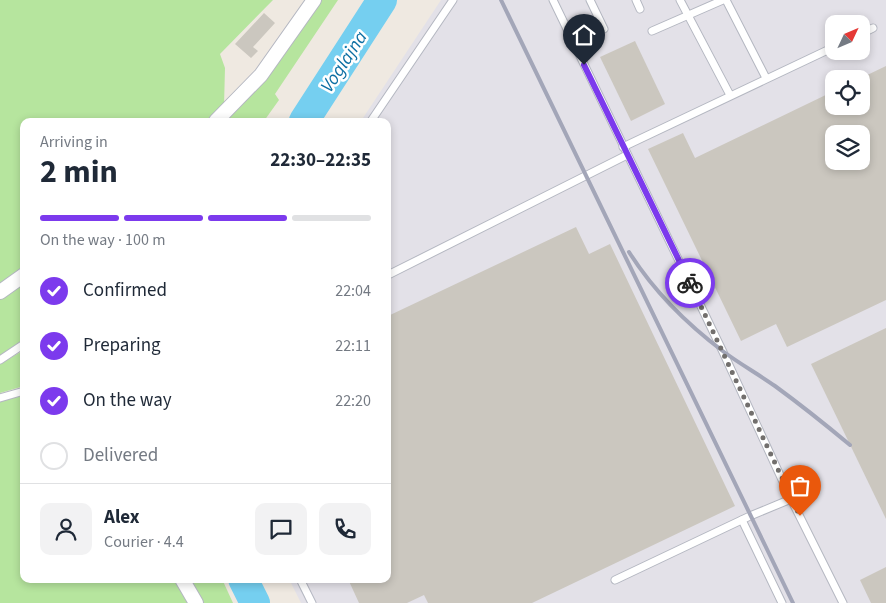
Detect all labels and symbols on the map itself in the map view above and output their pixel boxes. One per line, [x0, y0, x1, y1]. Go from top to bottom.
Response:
pin [563, 14, 605, 65]
north arrow [825, 15, 870, 60]
water label: Voglajna [314, 26, 374, 98]
courier [665, 258, 715, 308]
pin [779, 465, 821, 516]

